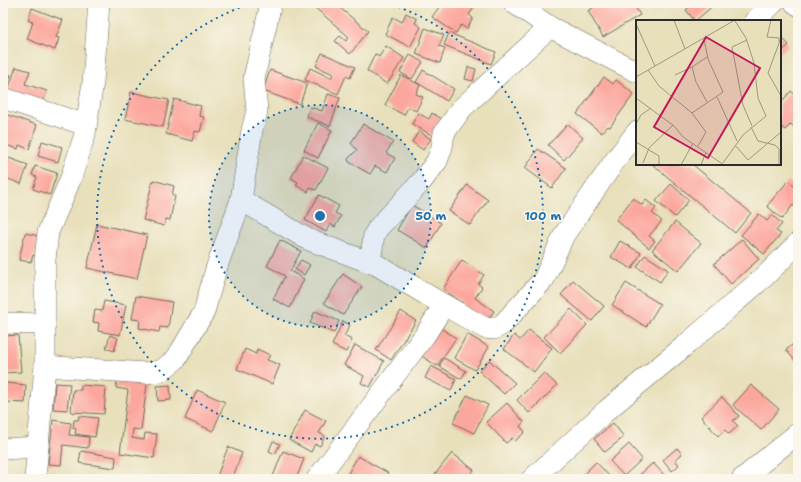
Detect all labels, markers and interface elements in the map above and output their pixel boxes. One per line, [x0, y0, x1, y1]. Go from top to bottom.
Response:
inset map [636, 20, 781, 165]
text: 50 m [416, 208, 447, 224]
text: 100 m [525, 208, 562, 224]
centre of rings [313, 209, 327, 223]

